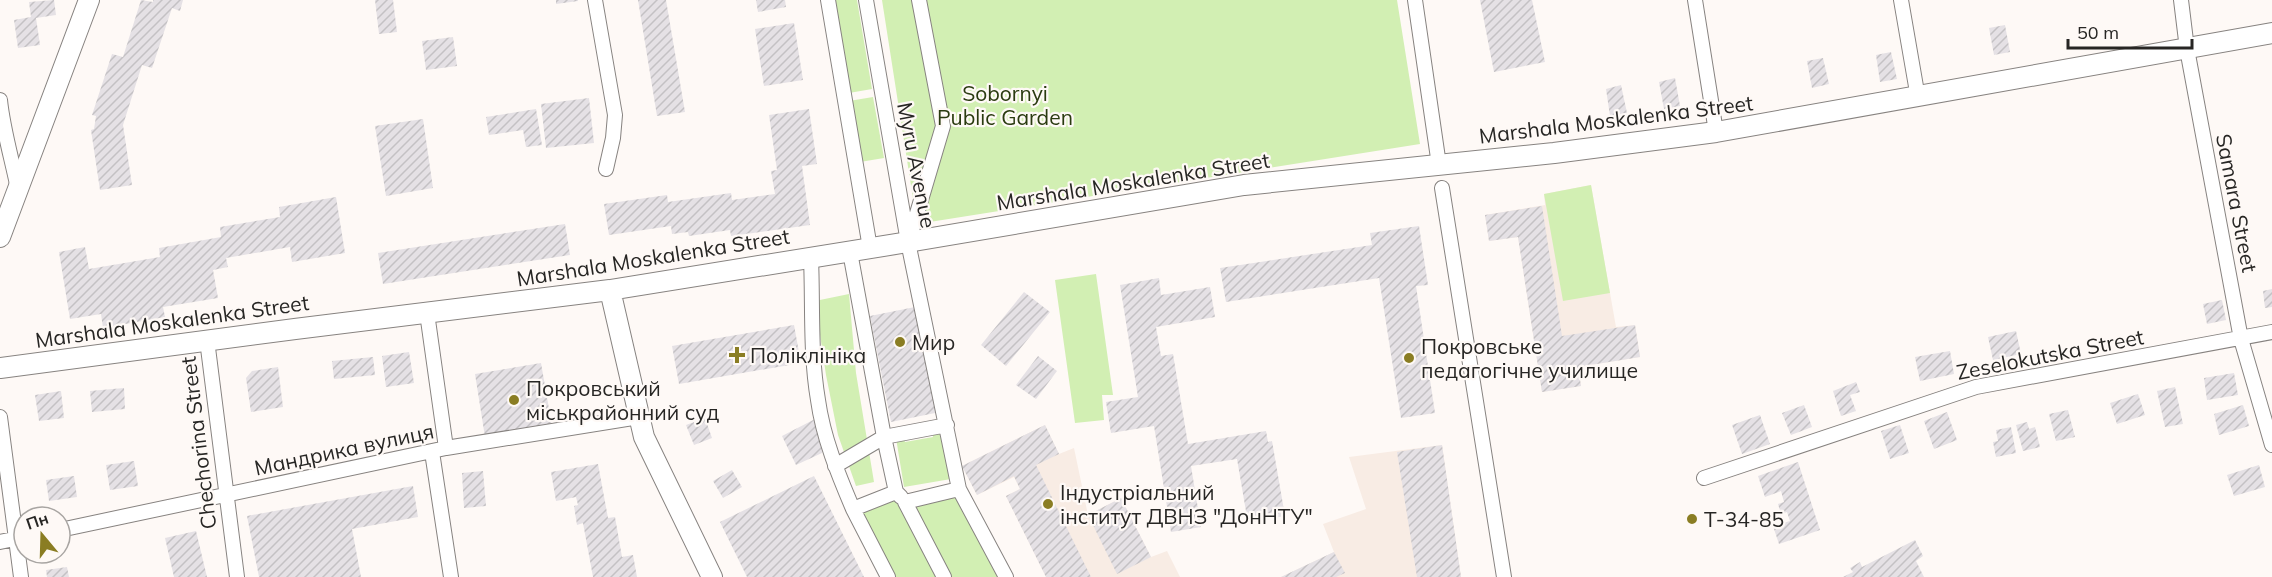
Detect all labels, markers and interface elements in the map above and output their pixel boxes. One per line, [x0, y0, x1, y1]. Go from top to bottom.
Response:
scale bar [2068, 12, 2192, 50]
text: 50 m [2077, 21, 2119, 44]
park label: Sobornyi Public Garden [937, 80, 1073, 130]
street label: Marshala Moskalenka Street [1478, 89, 1754, 149]
street label: Myru Avenue [892, 100, 942, 230]
street label: Samara Street [2211, 132, 2263, 274]
street label: Marshala Moskalenka Street [995, 147, 1271, 215]
street label: Marshala Moskalenka Street [515, 223, 791, 291]
street label: Marshala Moskalenka Street [34, 289, 310, 353]
street label: Zeselokutska Street [1954, 323, 2146, 385]
place label: Мир [912, 329, 955, 355]
place label: Покровське педагогічне училище [1421, 333, 1638, 383]
marker: Мир [893, 335, 907, 349]
place label: Поліклініка [750, 342, 866, 368]
marker: Поліклініка [728, 346, 746, 364]
marker: Покровське педагогічне училище [1402, 351, 1416, 365]
street label: Chechorina Street [175, 355, 221, 531]
place label: Покровський міськрайонний суд [526, 375, 719, 425]
marker: Покровський міськрайонний суд [507, 393, 521, 407]
street label: Мандрика вулиця [252, 417, 436, 481]
place label: Індустріальний інститут ДВНЗ "ДонНТУ" [1060, 479, 1313, 529]
marker: Індустріальний інститут ДВНЗ "ДонНТУ" [1041, 497, 1055, 511]
north arrow [12, 505, 72, 565]
place label: Т-34-85 [1704, 506, 1784, 532]
text: Пн [23, 508, 51, 534]
marker: Т-34-85 [1685, 512, 1699, 526]

